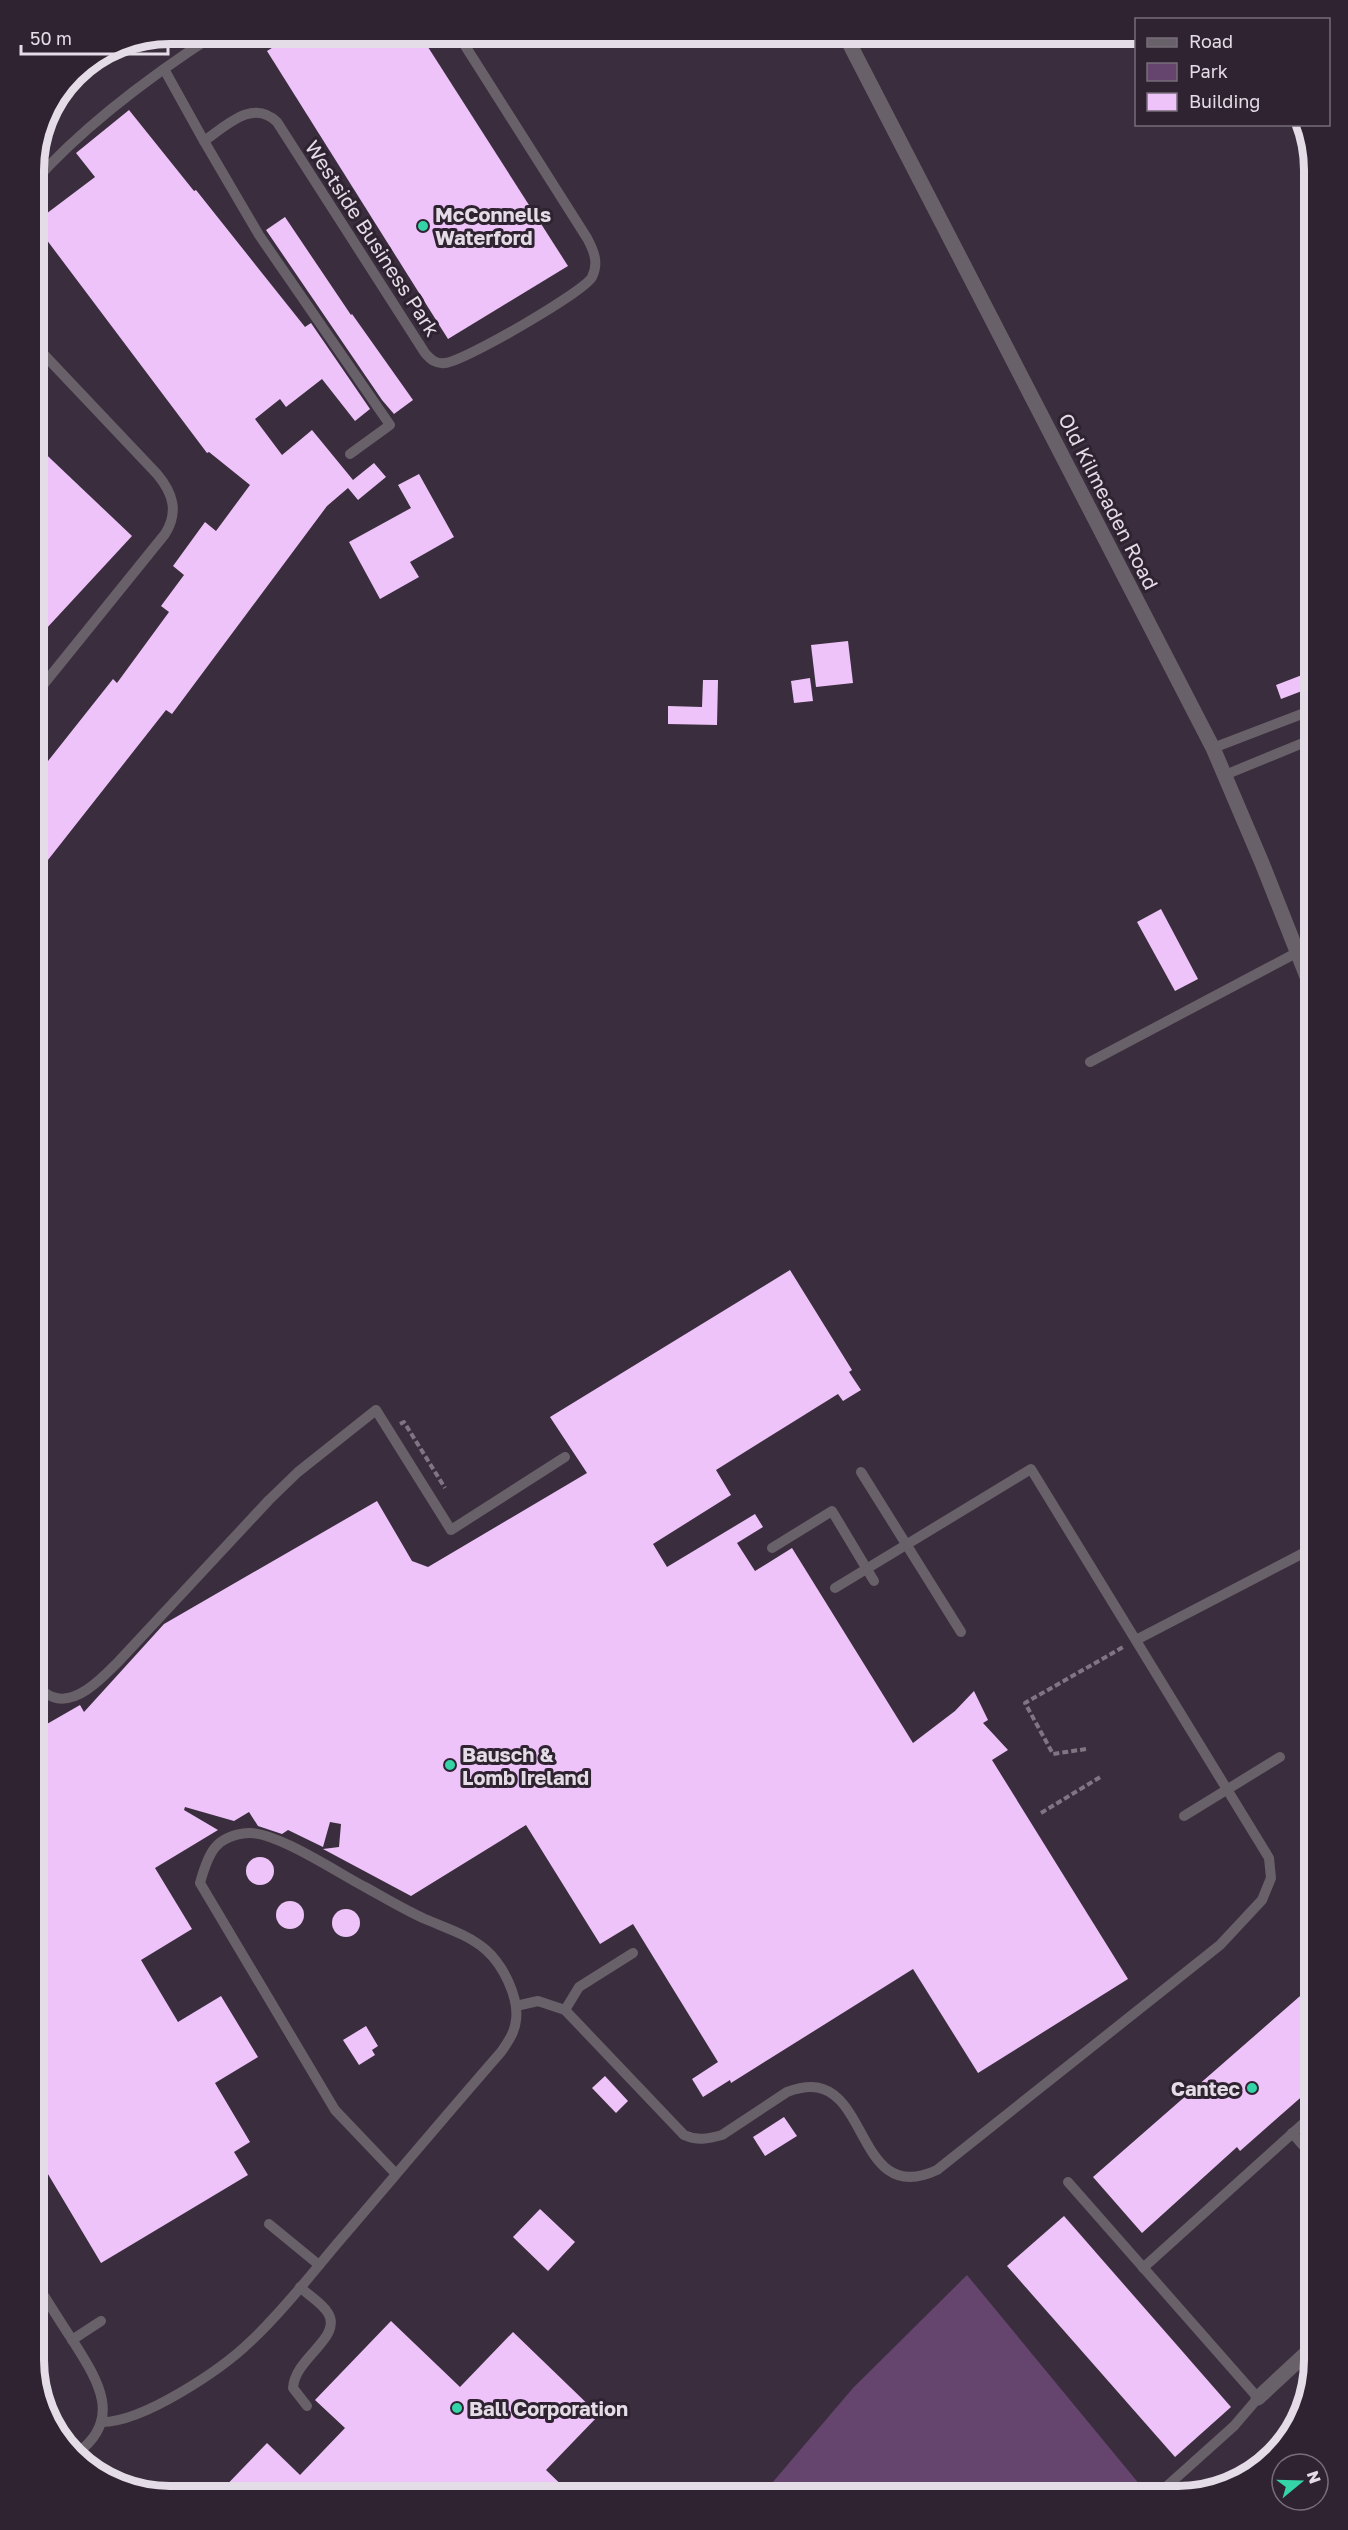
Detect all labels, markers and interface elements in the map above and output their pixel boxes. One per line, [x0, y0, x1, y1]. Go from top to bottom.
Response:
scale bar [21, 18, 168, 56]
legend [1135, 18, 1330, 126]
text: 50 m [30, 27, 72, 49]
text: Road [1189, 30, 1233, 52]
text: Park [1189, 60, 1228, 82]
text: Building [1189, 90, 1260, 112]
street label: Westside Business Park [301, 136, 445, 340]
place label: McConnells Waterford [435, 202, 551, 249]
marker: McConnells Waterford [416, 219, 430, 233]
street label: Old Kilmeaden Road [1054, 409, 1164, 593]
place label: Bausch & Lomb Ireland [462, 1742, 589, 1789]
marker: Bausch & Lomb Ireland [443, 1758, 457, 1772]
place label: Cantec [1171, 2076, 1240, 2100]
marker: Cantec [1245, 2081, 1259, 2095]
place label: Ball Corporation [469, 2396, 628, 2420]
marker: Ball Corporation [450, 2401, 464, 2415]
north arrow [1270, 2452, 1330, 2512]
text: N [1303, 2468, 1326, 2486]

